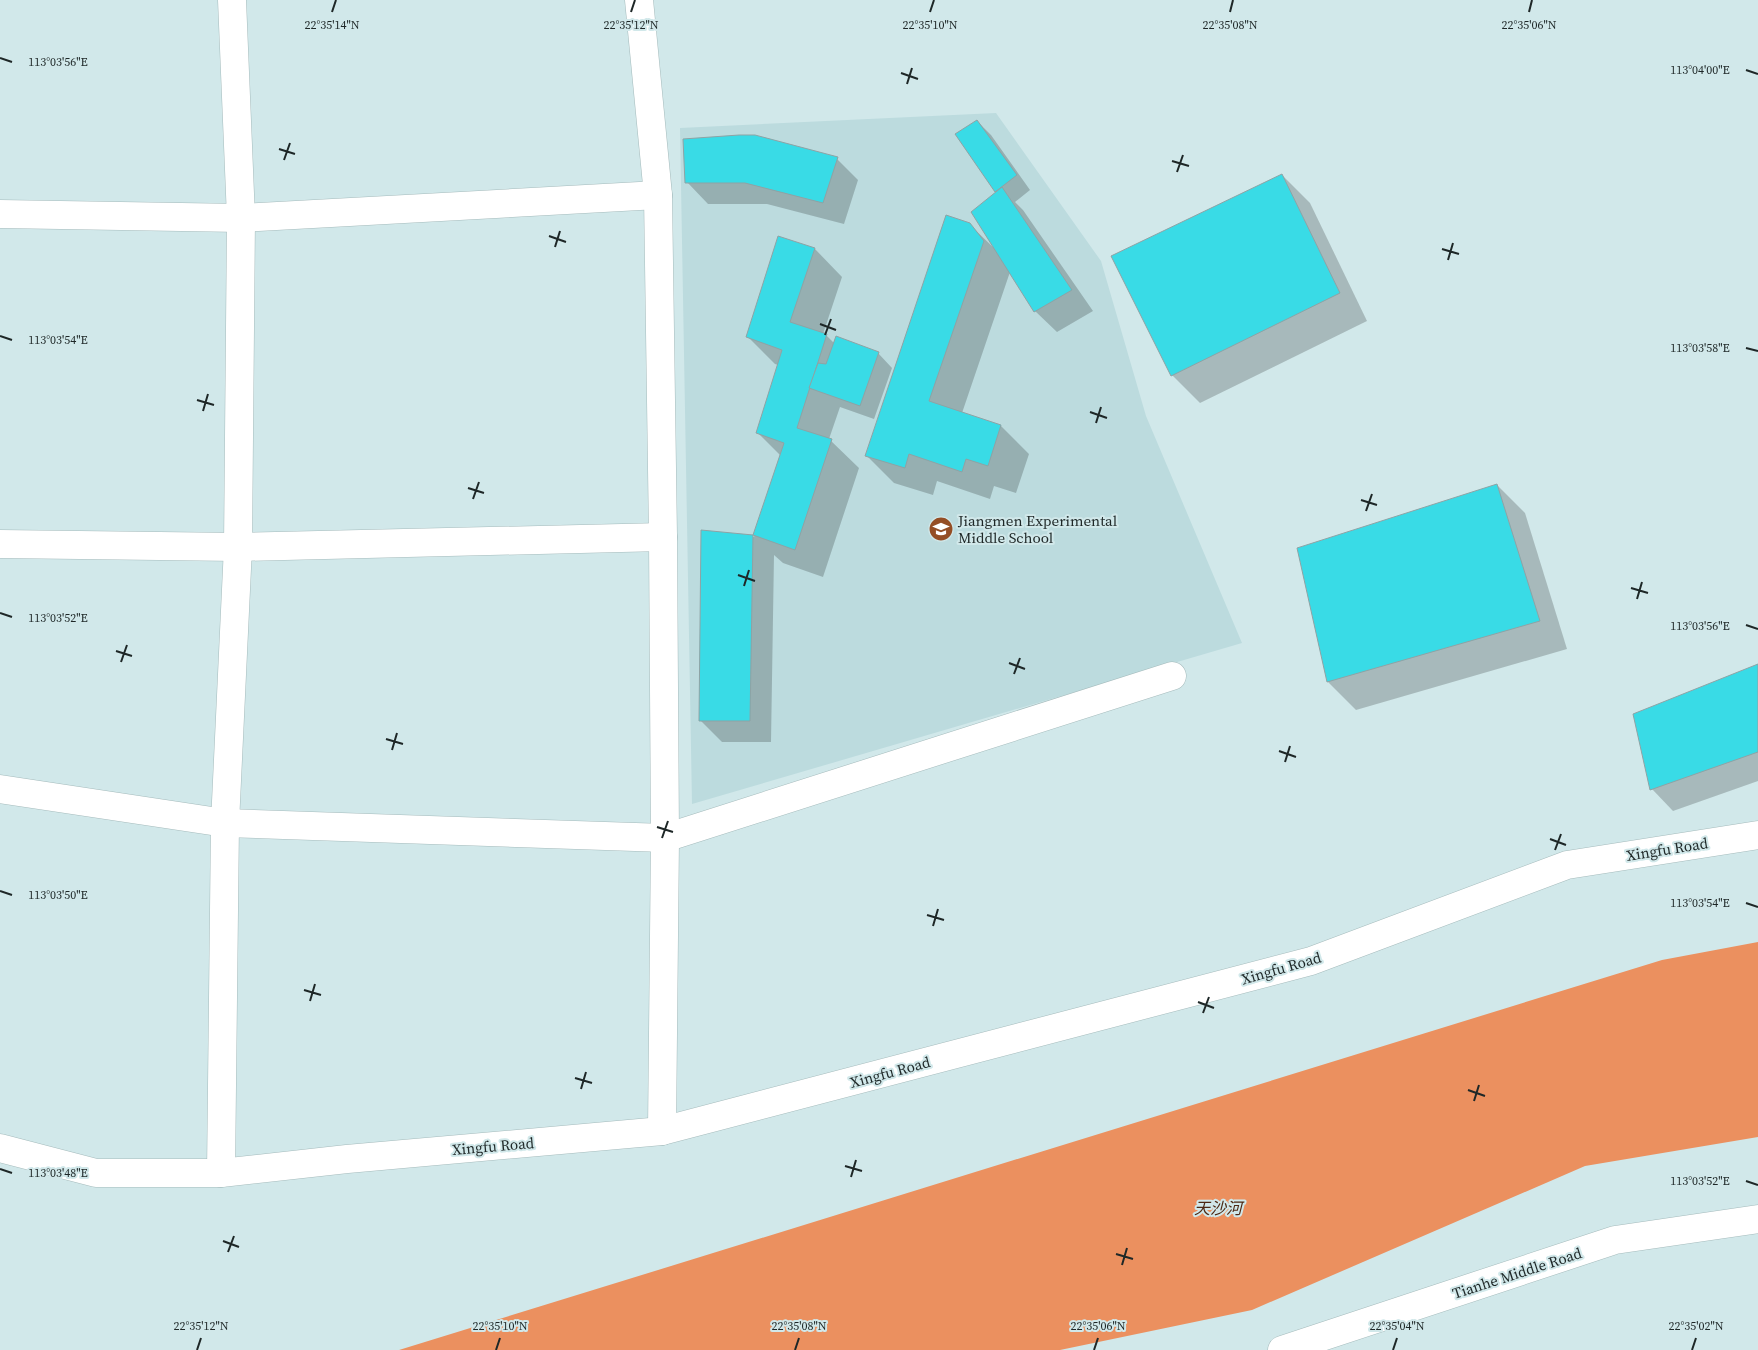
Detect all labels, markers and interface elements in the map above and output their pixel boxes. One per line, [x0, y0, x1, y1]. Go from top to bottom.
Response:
text: 22°35'14"N [304, 17, 360, 33]
text: 22°35'12"N [603, 17, 659, 33]
text: 22°35'10"N [902, 17, 958, 33]
text: 22°35'08"N [1202, 17, 1258, 33]
text: 22°35'06"N [1501, 17, 1557, 33]
text: 113°03'56"E [28, 54, 88, 70]
text: 113°04'00"E [1670, 62, 1730, 78]
text: 113°03'54"E [28, 332, 88, 348]
text: 113°03'58"E [1670, 340, 1730, 356]
place label: Jiangmen Experimental Middle School [957, 510, 1118, 548]
school or university icon: Jiangmen Experimental Middle School [928, 516, 954, 542]
text: 113°03'52"E [28, 610, 88, 626]
text: 113°03'56"E [1670, 618, 1730, 634]
street label: Xingfu Road [1625, 832, 1710, 866]
text: 113°03'50"E [28, 887, 88, 903]
text: 113°03'54"E [1670, 895, 1730, 911]
street label: Xingfu Road [1238, 946, 1324, 989]
street label: Xingfu Road [847, 1051, 933, 1093]
street label: Xingfu Road [451, 1132, 535, 1160]
text: 113°03'48"E [28, 1165, 88, 1181]
text: 113°03'52"E [1670, 1173, 1730, 1189]
water label: 天沙河 [1194, 1197, 1245, 1219]
street label: Tianhe Middle Road [1450, 1242, 1585, 1304]
text: 22°35'12"N [173, 1318, 229, 1334]
text: 22°35'10"N [472, 1318, 528, 1334]
text: 22°35'08"N [771, 1318, 827, 1334]
text: 22°35'06"N [1070, 1318, 1126, 1334]
text: 22°35'04"N [1369, 1318, 1425, 1334]
text: 22°35'02"N [1668, 1318, 1724, 1334]

